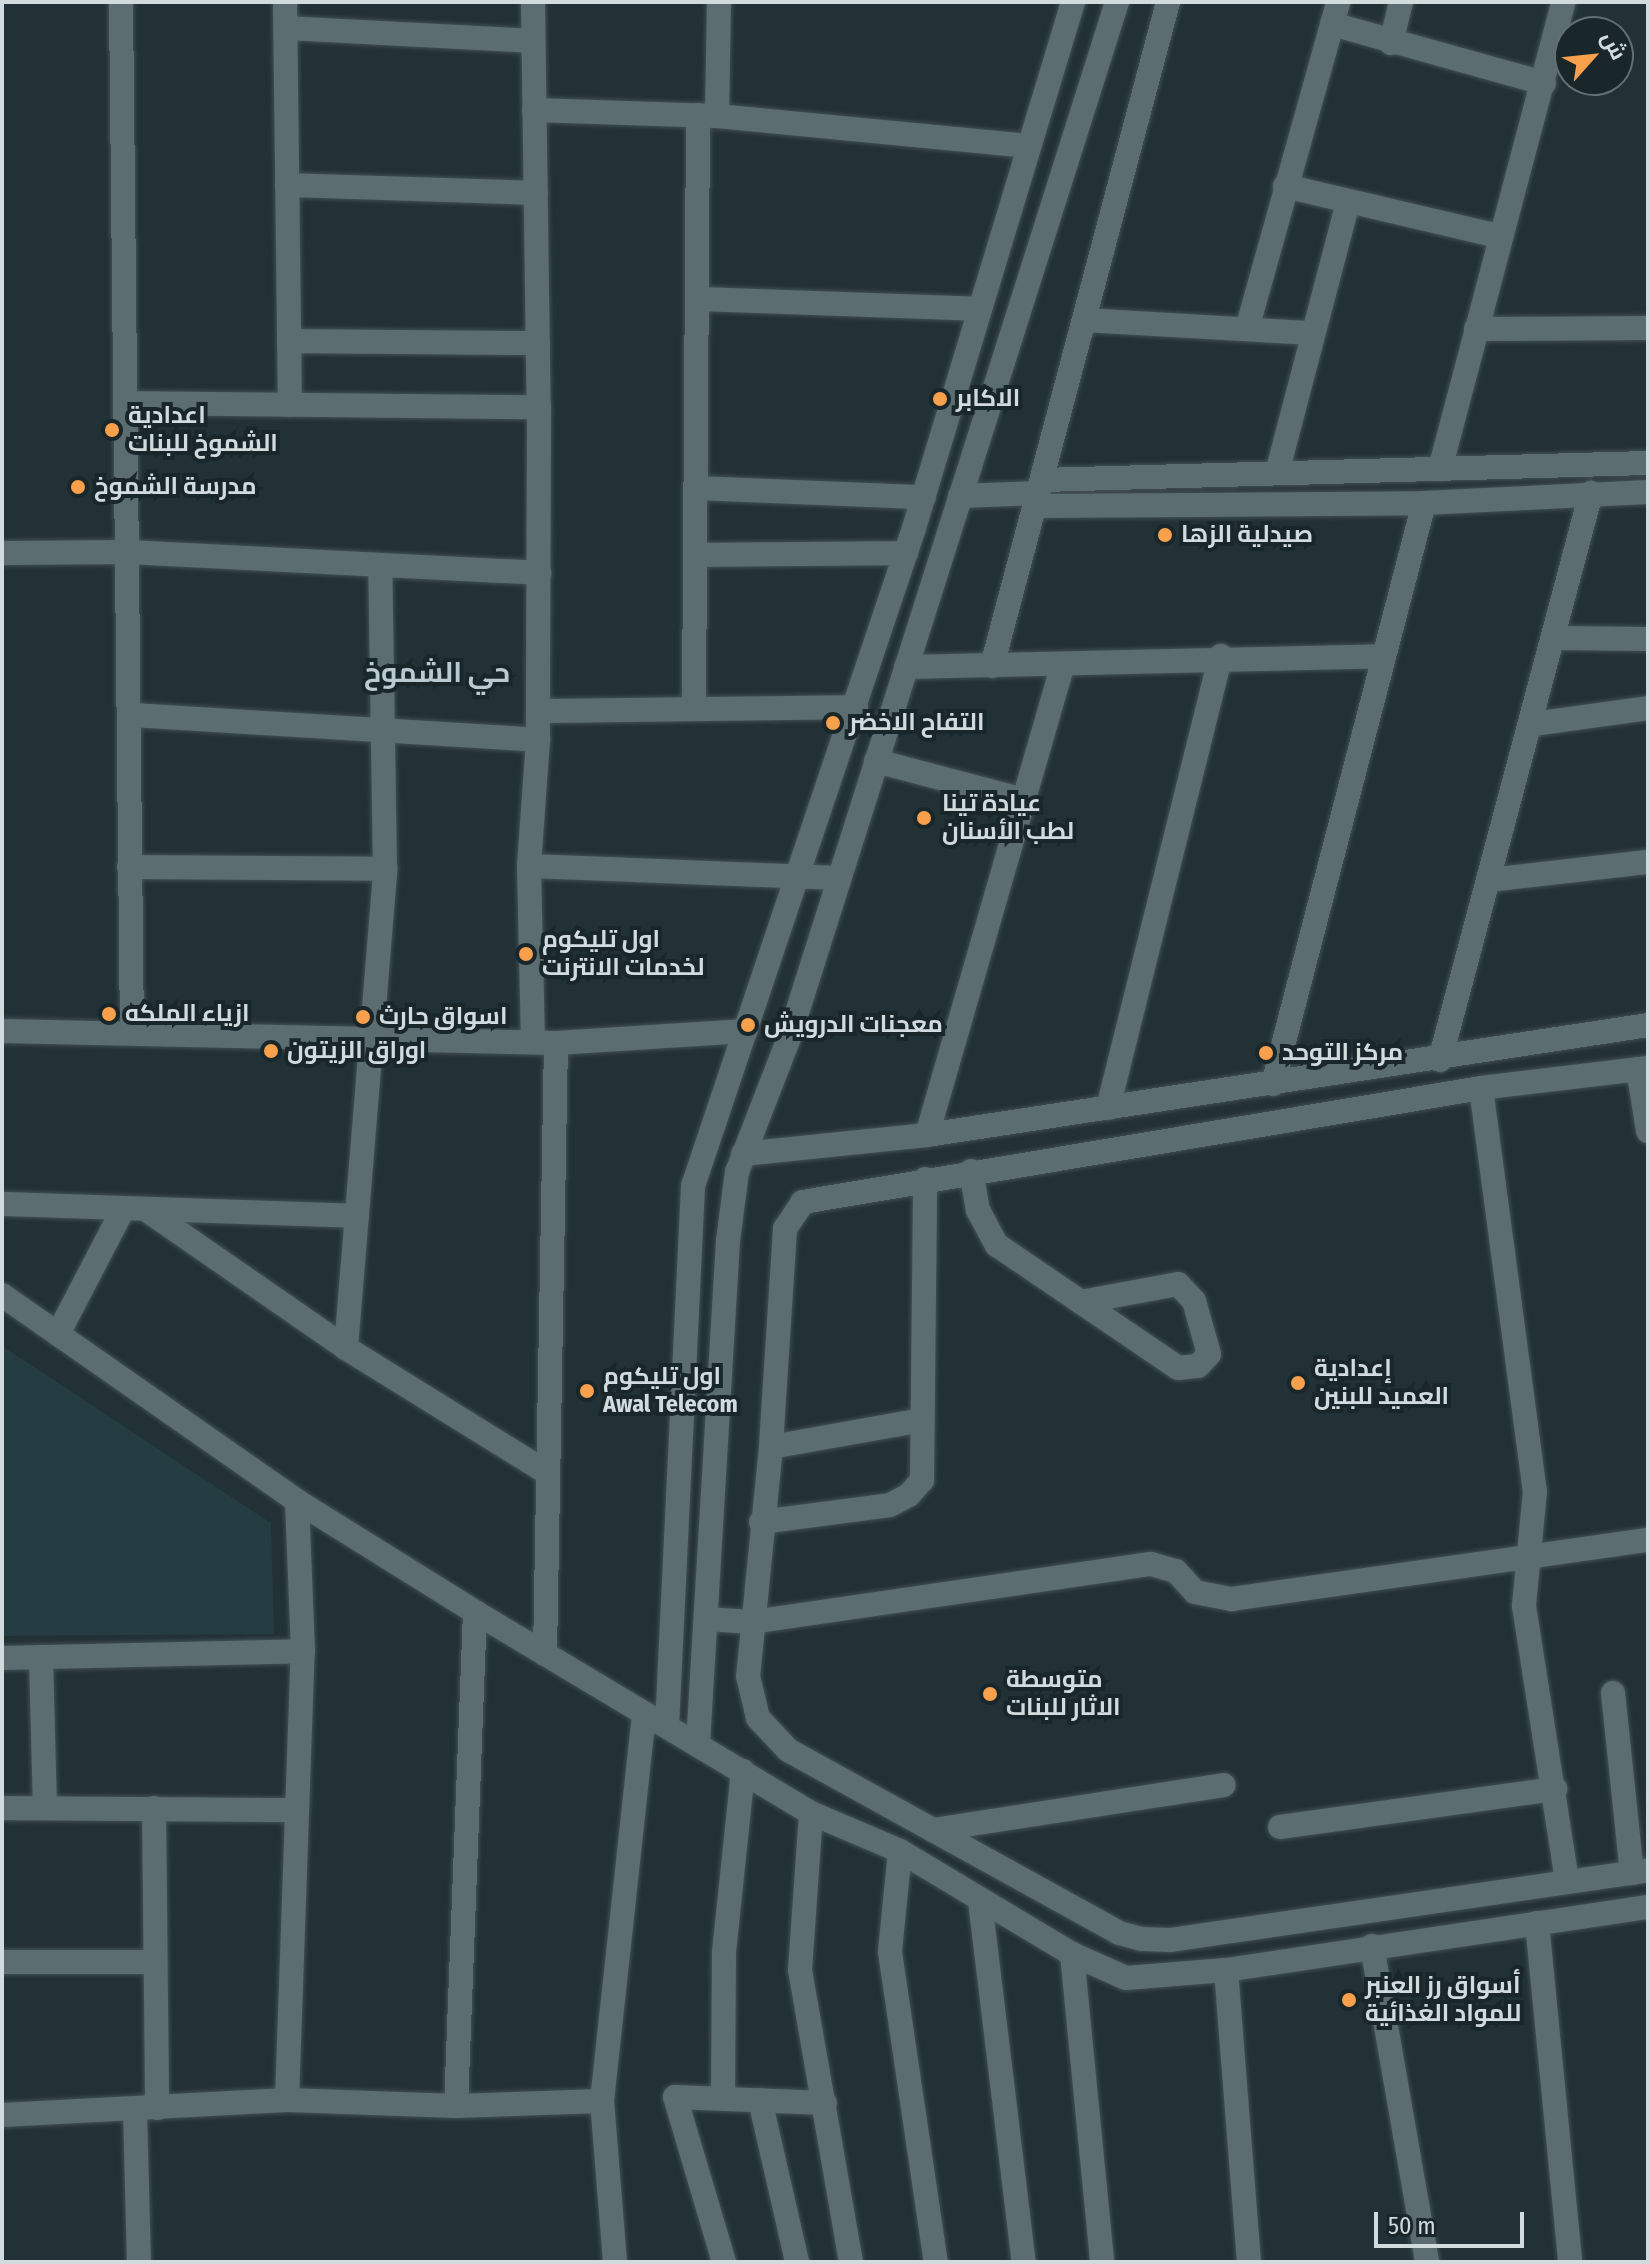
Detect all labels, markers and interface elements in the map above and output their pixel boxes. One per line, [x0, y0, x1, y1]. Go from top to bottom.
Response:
north arrow [1554, 16, 1634, 96]
text: ش [1596, 27, 1632, 64]
place label: الاكابر [956, 385, 1020, 413]
marker: الاكابر [931, 390, 949, 408]
place label: اعدادية الشموخ للبنات [128, 402, 278, 458]
marker: اعدادية الشموخ للبنات [103, 421, 121, 439]
place label: مدرسة الشموخ [94, 473, 257, 501]
marker: مدرسة الشموخ [69, 478, 87, 496]
place label: صيدلية الزها [1181, 521, 1313, 549]
marker: صيدلية الزها [1156, 526, 1174, 544]
district label: حي الشموخ [364, 656, 510, 690]
place label: التفاح الاخضر [849, 709, 984, 737]
marker: التفاح الاخضر [824, 714, 842, 732]
place label: عيادة تينا لطب الأسنان [942, 790, 1074, 846]
marker: عيادة تينا لطب الأسنان [913, 807, 935, 829]
place label: اول تليكوم لخدمات الانترنت [542, 926, 705, 982]
marker: اول تليكوم لخدمات الانترنت [517, 945, 535, 963]
place label: ازياء الملكه [125, 1000, 249, 1028]
place label: اسواق حارث [379, 1003, 507, 1031]
marker: ازياء الملكه [100, 1005, 118, 1023]
marker: اسواق حارث [354, 1008, 372, 1026]
place label: معجنات الدرويش [764, 1011, 943, 1039]
marker: معجنات الدرويش [739, 1016, 757, 1034]
place label: اوراق الزيتون [287, 1037, 426, 1065]
place label: مركز التوحد [1282, 1039, 1403, 1067]
marker: اوراق الزيتون [262, 1042, 280, 1060]
marker: مركز التوحد [1257, 1044, 1275, 1062]
place label: إعدادية العميد للبنين [1314, 1355, 1449, 1411]
place label: اول تليكوم Awal Telecom [603, 1363, 738, 1419]
marker: إعدادية العميد للبنين [1289, 1374, 1307, 1392]
marker: اول تليكوم Awal Telecom [578, 1382, 596, 1400]
place label: متوسطة الاثار للبنات [1006, 1666, 1121, 1722]
marker: متوسطة الاثار للبنات [981, 1685, 999, 1703]
place label: أسواق رز العنبر للمواد الغذائية [1365, 1972, 1521, 2028]
marker: أسواق رز العنبر للمواد الغذائية [1340, 1991, 1358, 2009]
scale bar [1378, 2196, 1528, 2246]
text: 50 m [1388, 2212, 1436, 2240]

